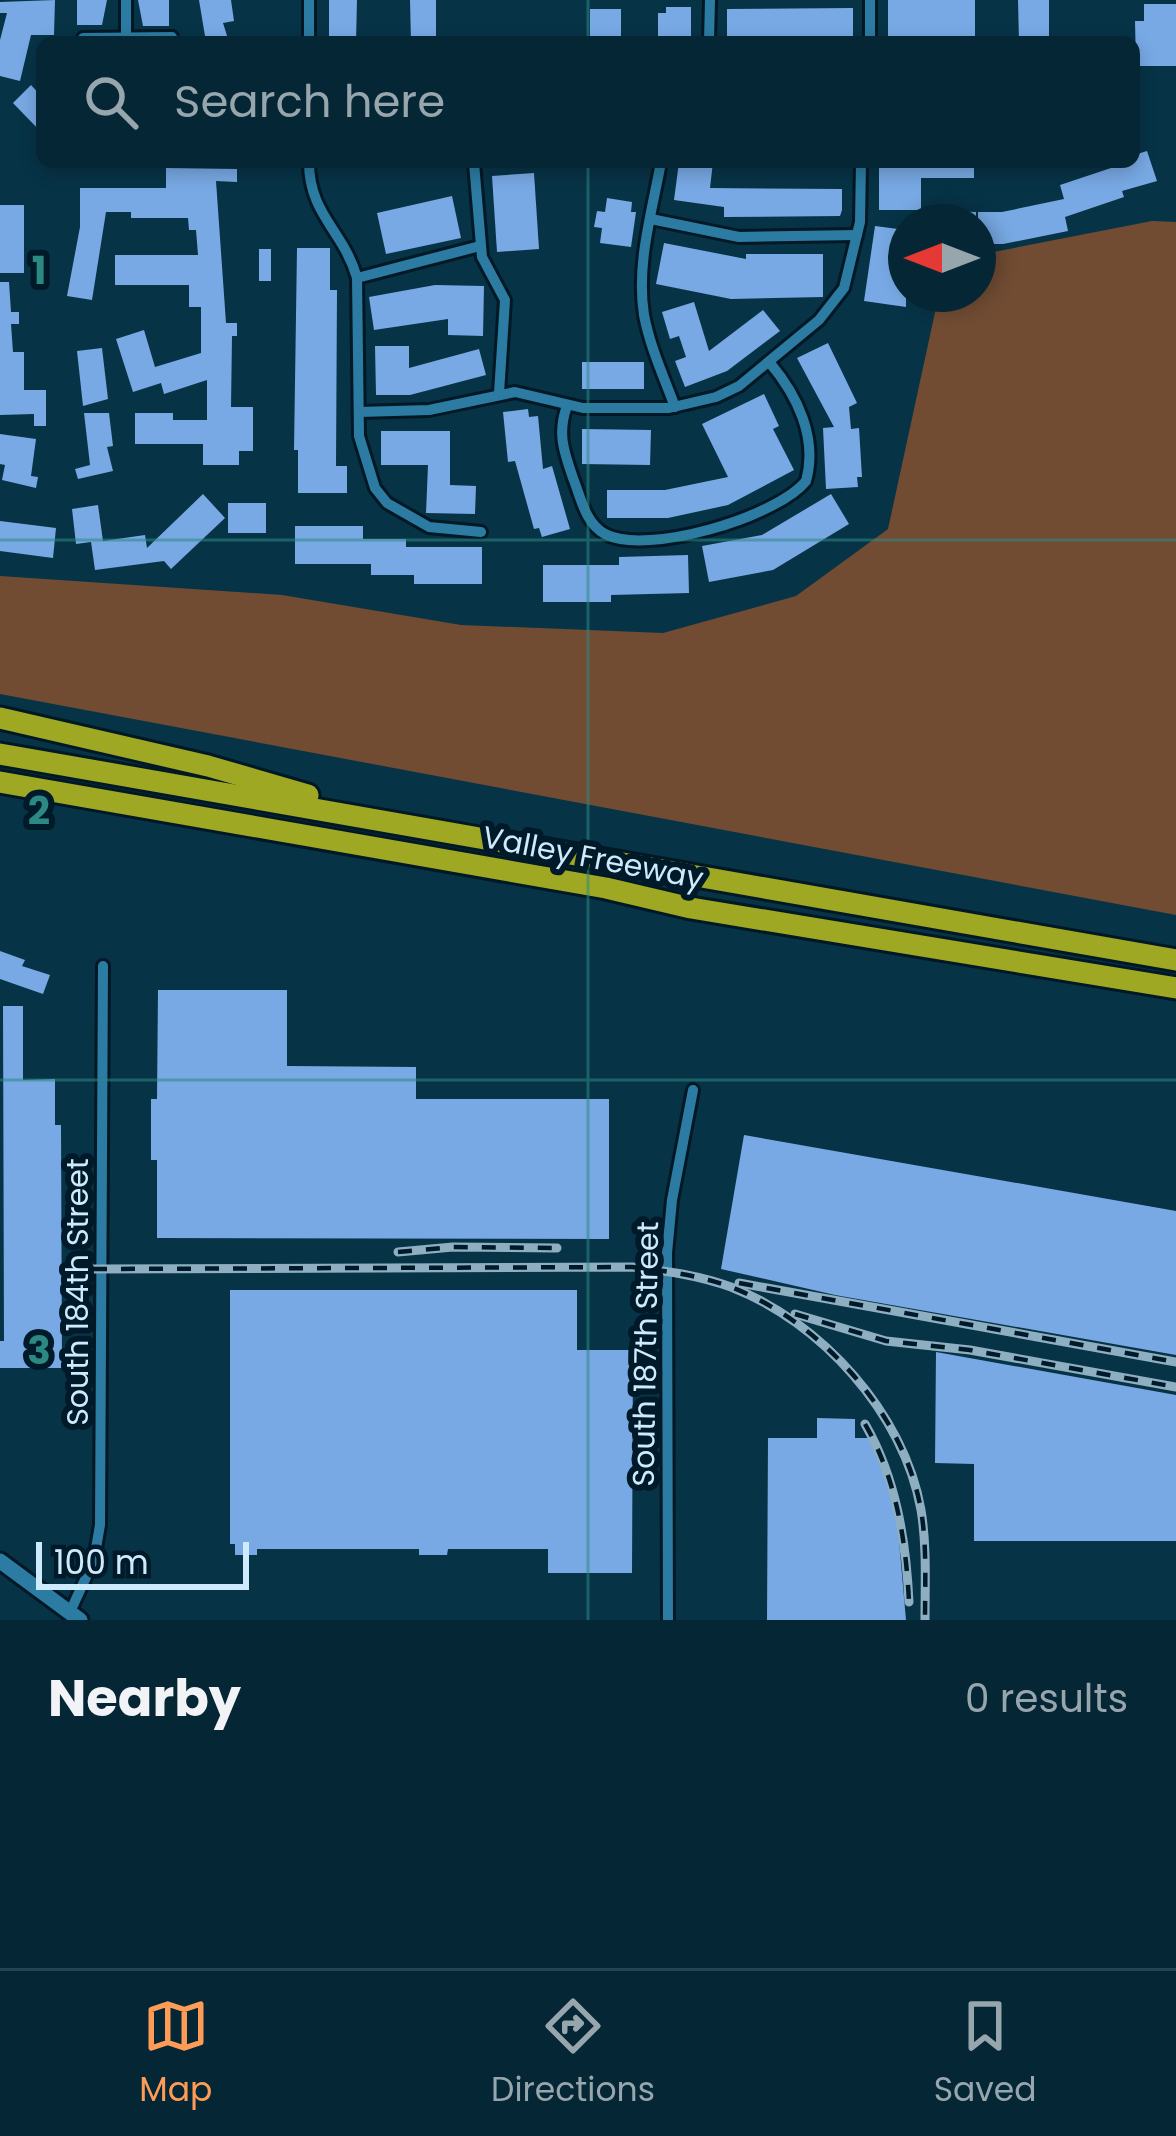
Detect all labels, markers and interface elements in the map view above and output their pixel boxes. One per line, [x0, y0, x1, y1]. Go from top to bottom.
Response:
search box [36, 36, 1140, 168]
icon: search [78, 69, 144, 135]
text: Search here [174, 70, 445, 133]
north arrow [888, 204, 996, 312]
text: 1 [32, 243, 46, 298]
text: 2 [28, 783, 50, 838]
street label: Valley Freeway [479, 815, 707, 900]
street label: South 184th Street [56, 1158, 99, 1426]
street label: South 187th Street [622, 1221, 669, 1487]
text: 3 [27, 1323, 51, 1378]
scale bar [36, 1536, 249, 1589]
text: 100 m [54, 1539, 149, 1586]
text: Nearby [48, 1662, 241, 1734]
text: 0 results [965, 1671, 1128, 1726]
tab: Map [139, 1993, 212, 2115]
tab: Directions [491, 1993, 655, 2115]
tab: Saved [934, 1993, 1037, 2115]

